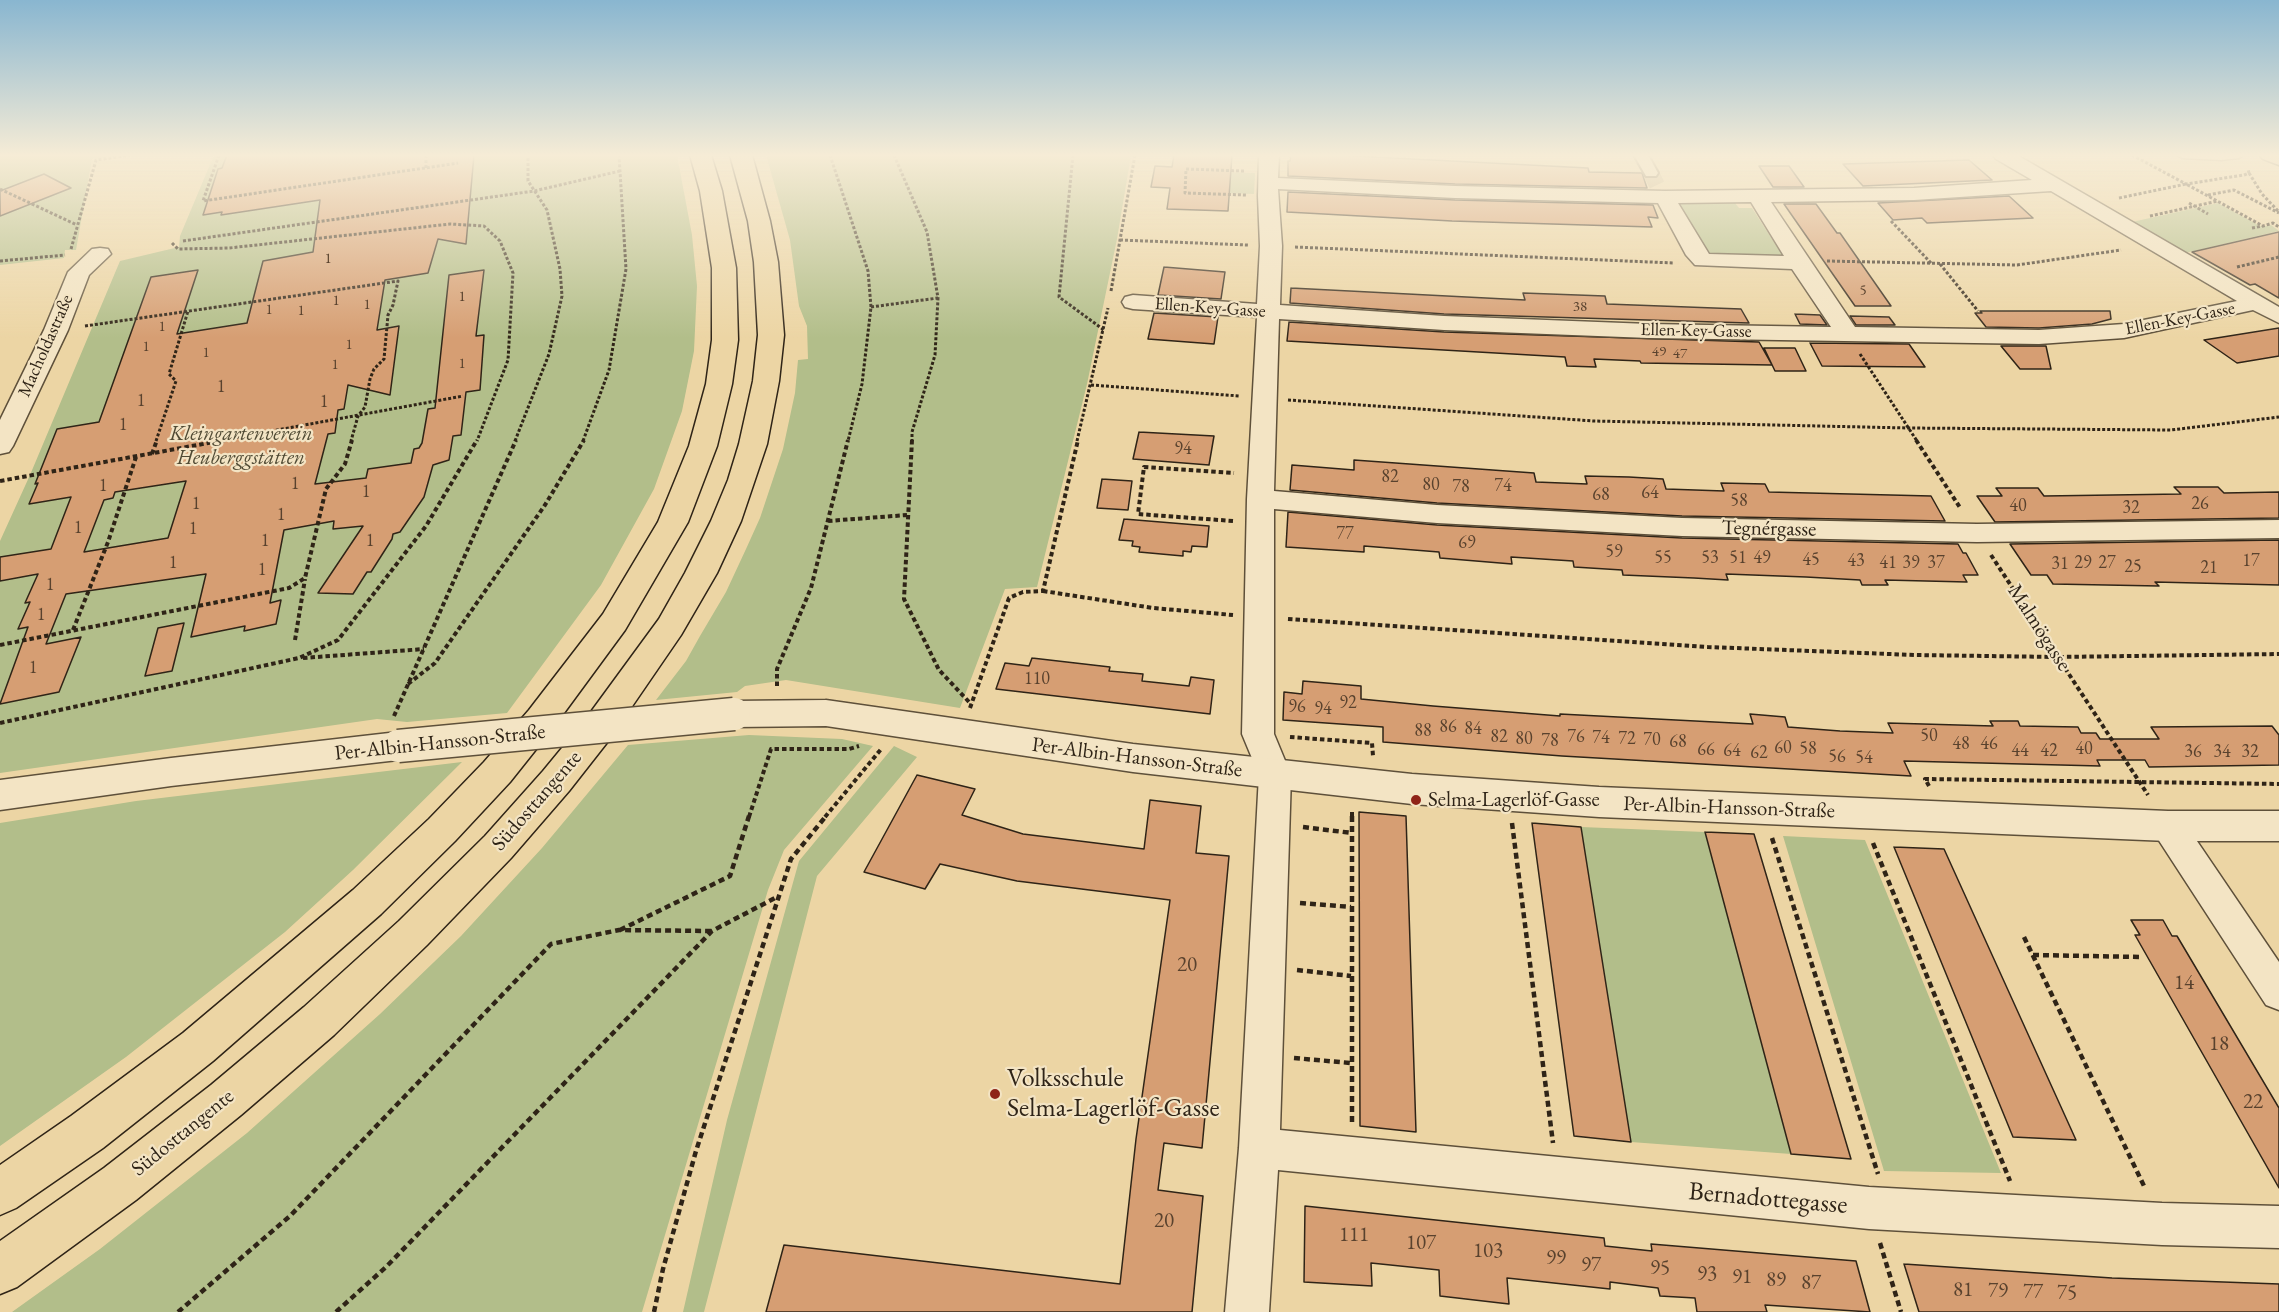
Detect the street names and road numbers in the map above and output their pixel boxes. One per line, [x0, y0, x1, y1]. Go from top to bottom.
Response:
street label: Macholdastraße [14, 292, 78, 400]
street label: Ellen-Key-Gasse [1154, 293, 1266, 323]
street label: Ellen-Key-Gasse [2123, 298, 2237, 340]
street label: Ellen-Key-Gasse [1640, 319, 1752, 343]
street label: Tegnérgasse [1721, 516, 1817, 542]
street label: Malmögasse [2002, 580, 2076, 676]
street label: Per-Albin-Hansson-Straße [333, 719, 547, 767]
street label: Per-Albin-Hansson-Straße [1030, 733, 1244, 783]
street label: Südosttangente [487, 746, 587, 856]
street label: Per-Albin-Hansson-Straße [1623, 792, 1835, 824]
street label: Südosttangente [127, 1084, 239, 1182]
street label: Bernadottegasse [1687, 1177, 1849, 1221]

